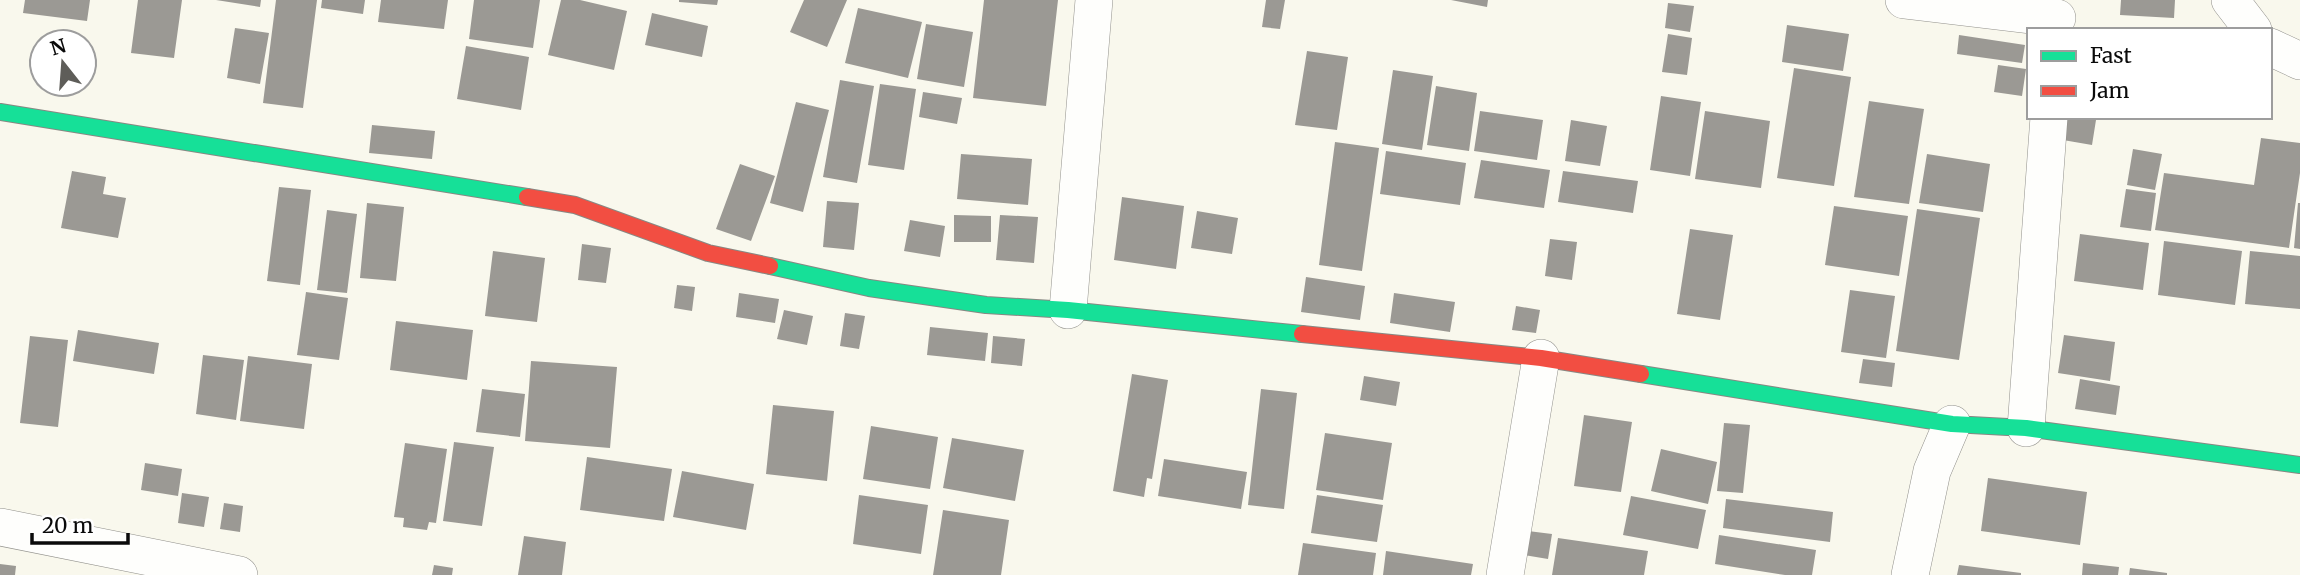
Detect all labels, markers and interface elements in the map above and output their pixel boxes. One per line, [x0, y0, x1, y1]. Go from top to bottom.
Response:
north arrow [28, 28, 98, 98]
legend [2027, 28, 2272, 119]
text: N [47, 33, 69, 60]
text: Fast [2090, 42, 2132, 69]
text: Jam [2089, 77, 2129, 104]
scale bar [32, 502, 128, 546]
text: 20 m [42, 512, 94, 539]

